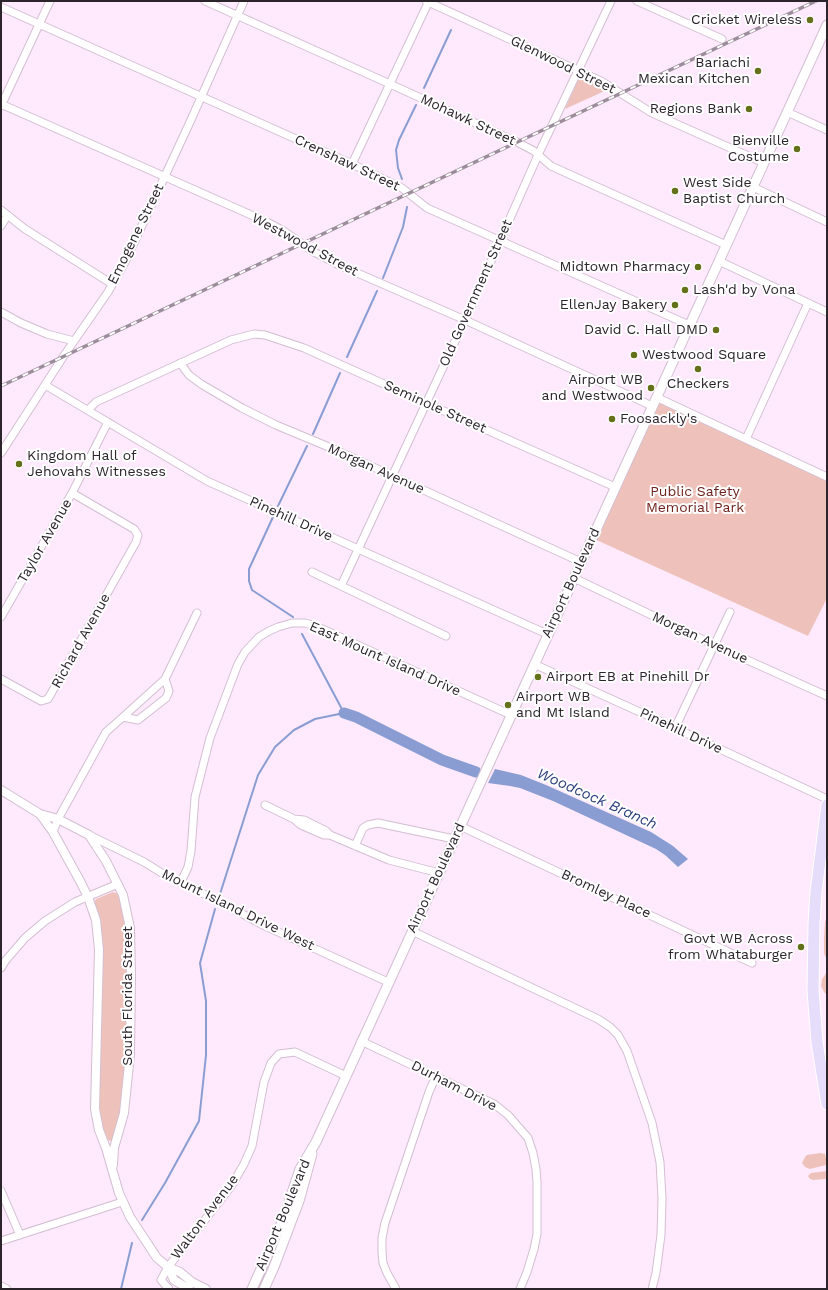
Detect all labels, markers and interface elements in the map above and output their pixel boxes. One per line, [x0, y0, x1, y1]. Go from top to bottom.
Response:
place label: Cricket Wireless [691, 12, 802, 28]
marker: Cricket Wireless [805, 15, 815, 25]
street label: Glenwood Street [508, 32, 618, 98]
place label: Bariachi Mexican Kitchen [638, 55, 750, 88]
marker: Bariachi Mexican Kitchen [753, 66, 763, 76]
street label: Mohawk Street [418, 91, 518, 149]
place label: Regions Bank [650, 101, 741, 117]
marker: Regions Bank [744, 104, 754, 114]
street label: Crenshaw Street [292, 131, 402, 195]
place label: Bienville Costume [728, 133, 789, 166]
marker: Bienville Costume [792, 144, 802, 154]
place label: West Side Baptist Church [683, 175, 785, 208]
street label: Emogene Street [104, 181, 168, 287]
marker: West Side Baptist Church [670, 186, 680, 196]
street label: Westwood Street [249, 210, 361, 280]
street label: Old Government Street [436, 217, 516, 369]
place label: Midtown Pharmacy [559, 259, 690, 275]
marker: Midtown Pharmacy [693, 262, 703, 272]
place label: Lash'd by Vona [693, 282, 796, 298]
marker: Lash'd by Vona [680, 285, 690, 295]
place label: EllenJay Bakery [560, 297, 667, 313]
marker: EllenJay Bakery [670, 300, 680, 310]
place label: David C. Hall DMD [584, 322, 708, 338]
marker: David C. Hall DMD [711, 325, 721, 335]
place label: Westwood Square [642, 347, 766, 363]
marker: Westwood Square [629, 350, 639, 360]
marker: Checkers [693, 364, 703, 374]
place label: Airport WB and Westwood [542, 372, 643, 404]
place label: Checkers [667, 376, 729, 392]
street label: Seminole Street [381, 377, 489, 437]
marker: Airport WB and Westwood [646, 383, 656, 393]
place label: Foosackly's [620, 411, 697, 427]
marker: Foosackly's [607, 414, 617, 424]
street label: Morgan Avenue [325, 440, 427, 498]
place label: Kingdom Hall of Jehovahs Witnesses [27, 448, 166, 480]
marker: Kingdom Hall of Jehovahs Witnesses [14, 459, 24, 469]
park label: Public Safety Memorial Park [646, 484, 744, 516]
street label: Pinehill Drive [247, 493, 335, 545]
street label: Taylor Avenue [14, 496, 76, 586]
street label: Airport Boulevard [538, 525, 604, 641]
street label: Richard Avenue [48, 591, 114, 691]
street label: Morgan Avenue [649, 608, 751, 668]
street label: East Mount Island Drive [307, 618, 463, 700]
place label: Airport EB at Pinehill Dr [546, 669, 709, 685]
marker: Airport EB at Pinehill Dr [533, 672, 543, 682]
place label: Airport WB and Mt Island [516, 689, 610, 722]
marker: Airport WB and Mt Island [503, 700, 513, 710]
street label: Pinehill Drive [637, 704, 725, 758]
water label: Woodcock Branch [534, 764, 660, 834]
street label: Airport Boulevard [403, 820, 469, 936]
street label: Mount Island Drive West [159, 866, 317, 954]
street label: Bromley Place [558, 866, 654, 922]
street label: South Florida Street [120, 926, 136, 1066]
place label: Govt WB Across from Whataburger [668, 931, 793, 964]
marker: Govt WB Across from Whataburger [796, 942, 806, 952]
street label: Durham Drive [408, 1057, 500, 1115]
street label: Airport Boulevard [252, 1157, 314, 1273]
street label: Walton Avenue [168, 1171, 242, 1263]

